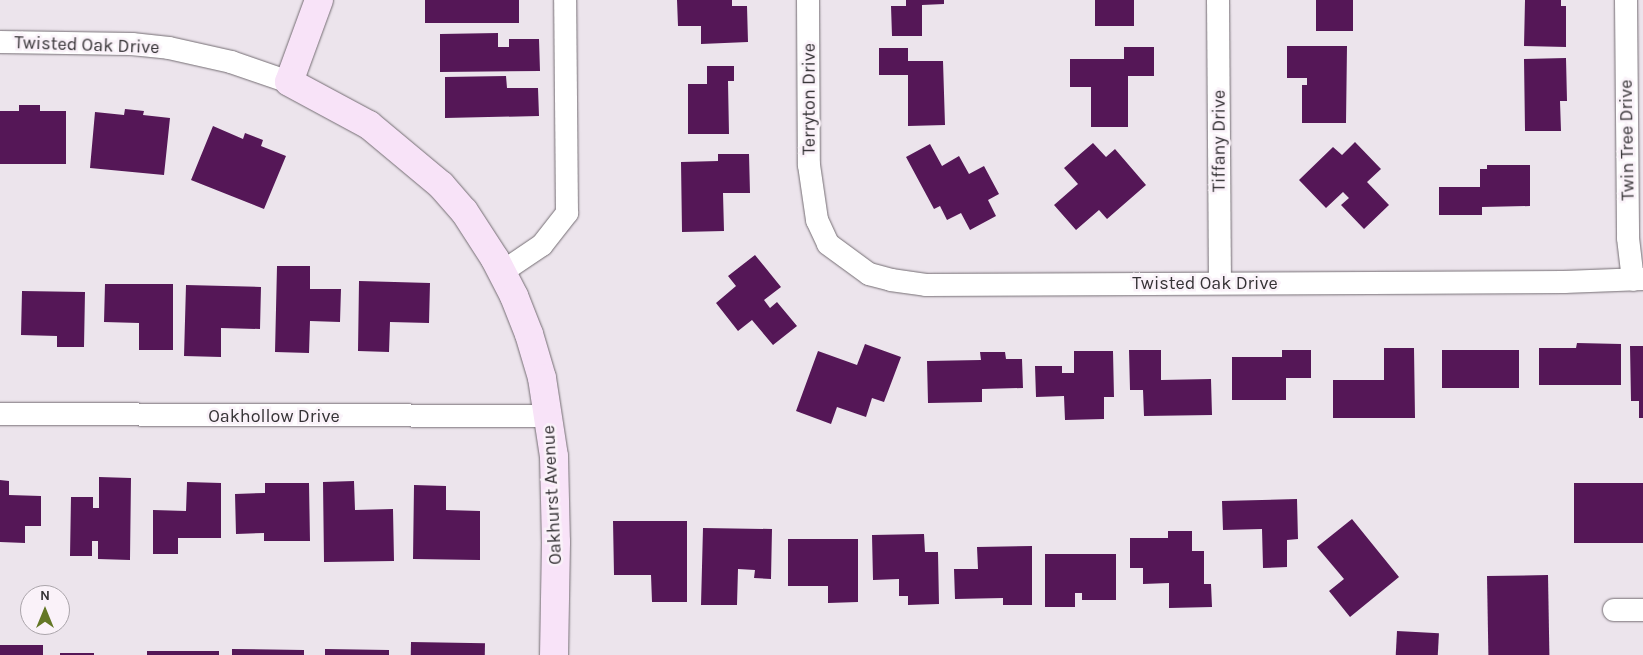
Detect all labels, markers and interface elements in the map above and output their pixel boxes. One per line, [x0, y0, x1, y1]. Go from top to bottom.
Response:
street label: Twisted Oak Drive [14, 32, 160, 58]
street label: Terryton Drive [798, 43, 820, 155]
street label: Twin Tree Drive [1615, 79, 1639, 201]
street label: Tiffany Drive [1208, 90, 1230, 192]
street label: Twisted Oak Drive [1132, 272, 1278, 294]
street label: Oakhollow Drive [208, 405, 340, 427]
street label: Oakhurst Avenue [538, 425, 566, 565]
north arrow [20, 585, 70, 635]
text: N [40, 587, 50, 604]

